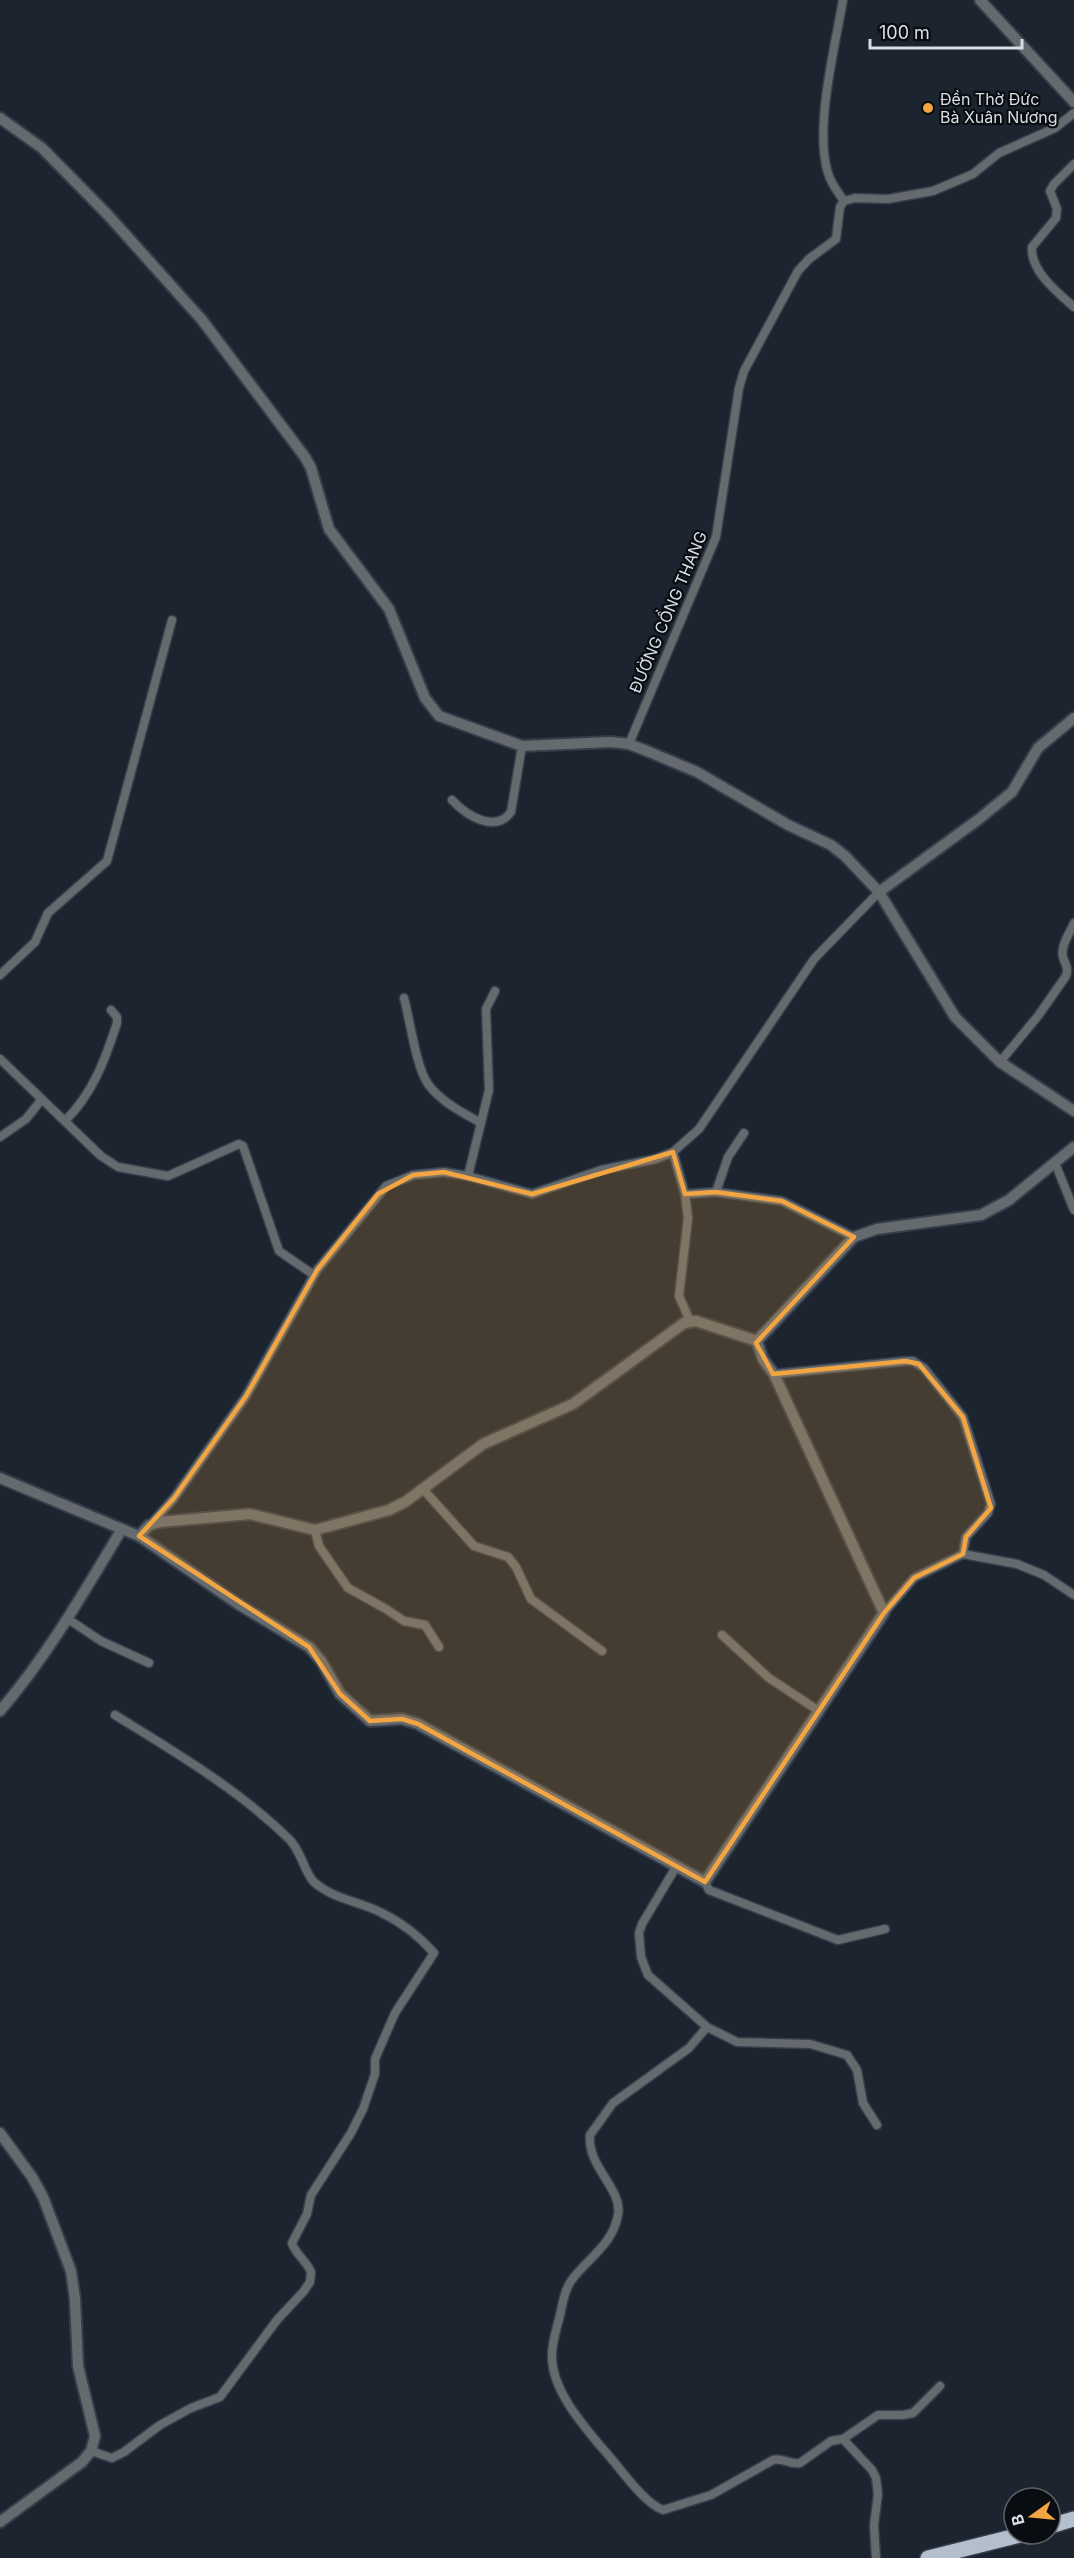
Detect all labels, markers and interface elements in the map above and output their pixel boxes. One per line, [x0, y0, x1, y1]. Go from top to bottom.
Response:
scale bar [870, 12, 1022, 50]
text: 100 m [879, 22, 930, 43]
place label: Đền Thờ Đức Bà Xuân Nương [940, 89, 1058, 127]
marker: Đền Thờ Đức Bà Xuân Nương [921, 101, 935, 115]
street label: ĐƯỜNG CỔNG THANG [623, 527, 711, 696]
north arrow [1002, 2486, 1062, 2546]
text: B [1006, 2512, 1029, 2528]

